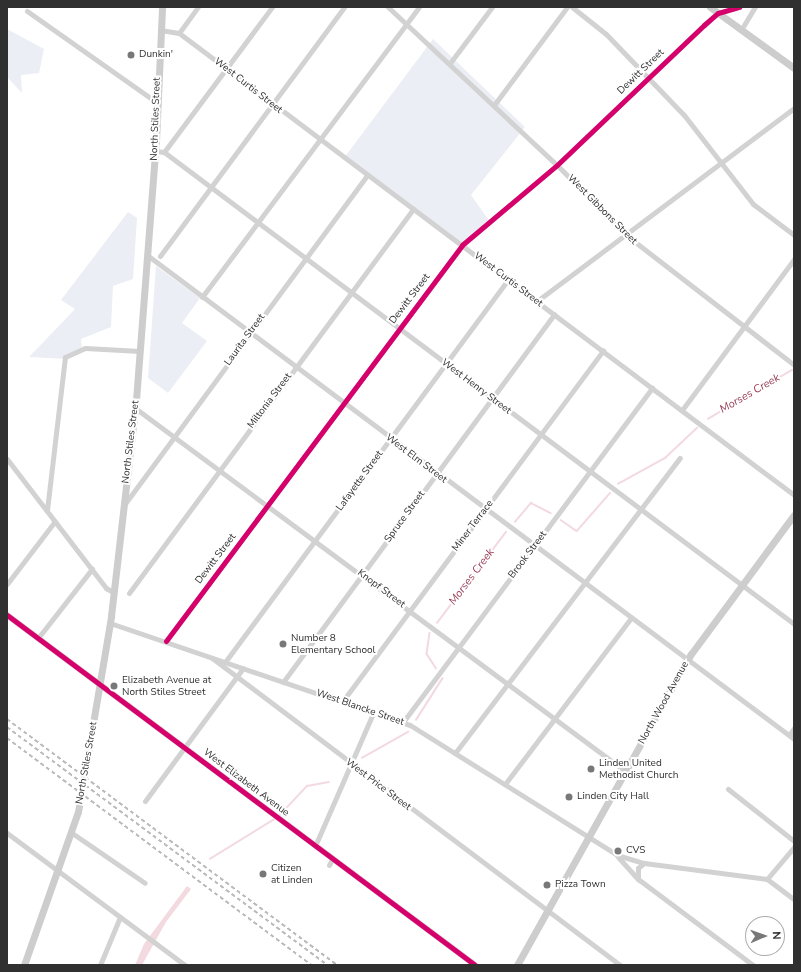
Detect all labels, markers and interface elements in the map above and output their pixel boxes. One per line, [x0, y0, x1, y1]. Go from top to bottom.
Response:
street label: Dewitt Street [615, 47, 667, 97]
place label: Dunkin' [139, 49, 173, 61]
marker: Dunkin' [126, 50, 136, 60]
street label: West Curtis Street [212, 56, 284, 116]
street label: North Stiles Street [149, 77, 163, 161]
street label: West Gibbons Street [565, 173, 639, 247]
street label: West Curtis Street [471, 250, 545, 310]
street label: Dewitt Street [387, 271, 433, 327]
street label: Laurita Street [222, 312, 268, 368]
street label: West Henry Street [439, 357, 513, 417]
street label: Miltonia Street [245, 371, 295, 431]
water label: Morses Creek [718, 371, 782, 417]
street label: North Stiles Street [120, 400, 142, 484]
street label: West Elm Street [383, 432, 449, 486]
street label: Lafayette Street [334, 448, 386, 514]
street label: Spruce Street [382, 489, 428, 545]
street label: Miner Terrace [450, 498, 496, 554]
street label: Brook Street [506, 529, 550, 581]
street label: Dewitt Street [193, 531, 239, 587]
water label: Morses Creek [447, 546, 497, 608]
street label: Knopf Street [355, 567, 407, 611]
place label: Number 8 Elementary School [291, 632, 376, 656]
marker: Number 8 Elementary School [278, 639, 288, 649]
street label: North Wood Avenue [636, 660, 692, 746]
place label: Elizabeth Avenue at North Stiles Street [122, 674, 211, 698]
marker: Elizabeth Avenue at North Stiles Street [109, 681, 119, 691]
street label: West Blancke Street [315, 687, 405, 729]
street label: North Stiles Street [74, 721, 100, 805]
street label: West Elizabeth Avenue [201, 747, 291, 819]
street label: West Price Street [343, 757, 413, 813]
place label: Linden United Methodist Church [599, 757, 678, 780]
marker: Linden United Methodist Church [586, 764, 596, 774]
place label: Linden City Hall [577, 791, 649, 803]
marker: Linden City Hall [564, 792, 574, 802]
place label: CVS [626, 845, 645, 857]
marker: CVS [613, 846, 623, 856]
place label: Citizen at Linden [271, 862, 313, 886]
marker: Citizen at Linden [258, 869, 268, 879]
place label: Pizza Town [555, 879, 606, 891]
marker: Pizza Town [542, 880, 552, 890]
north arrow [745, 916, 785, 956]
text: N [769, 931, 784, 940]

